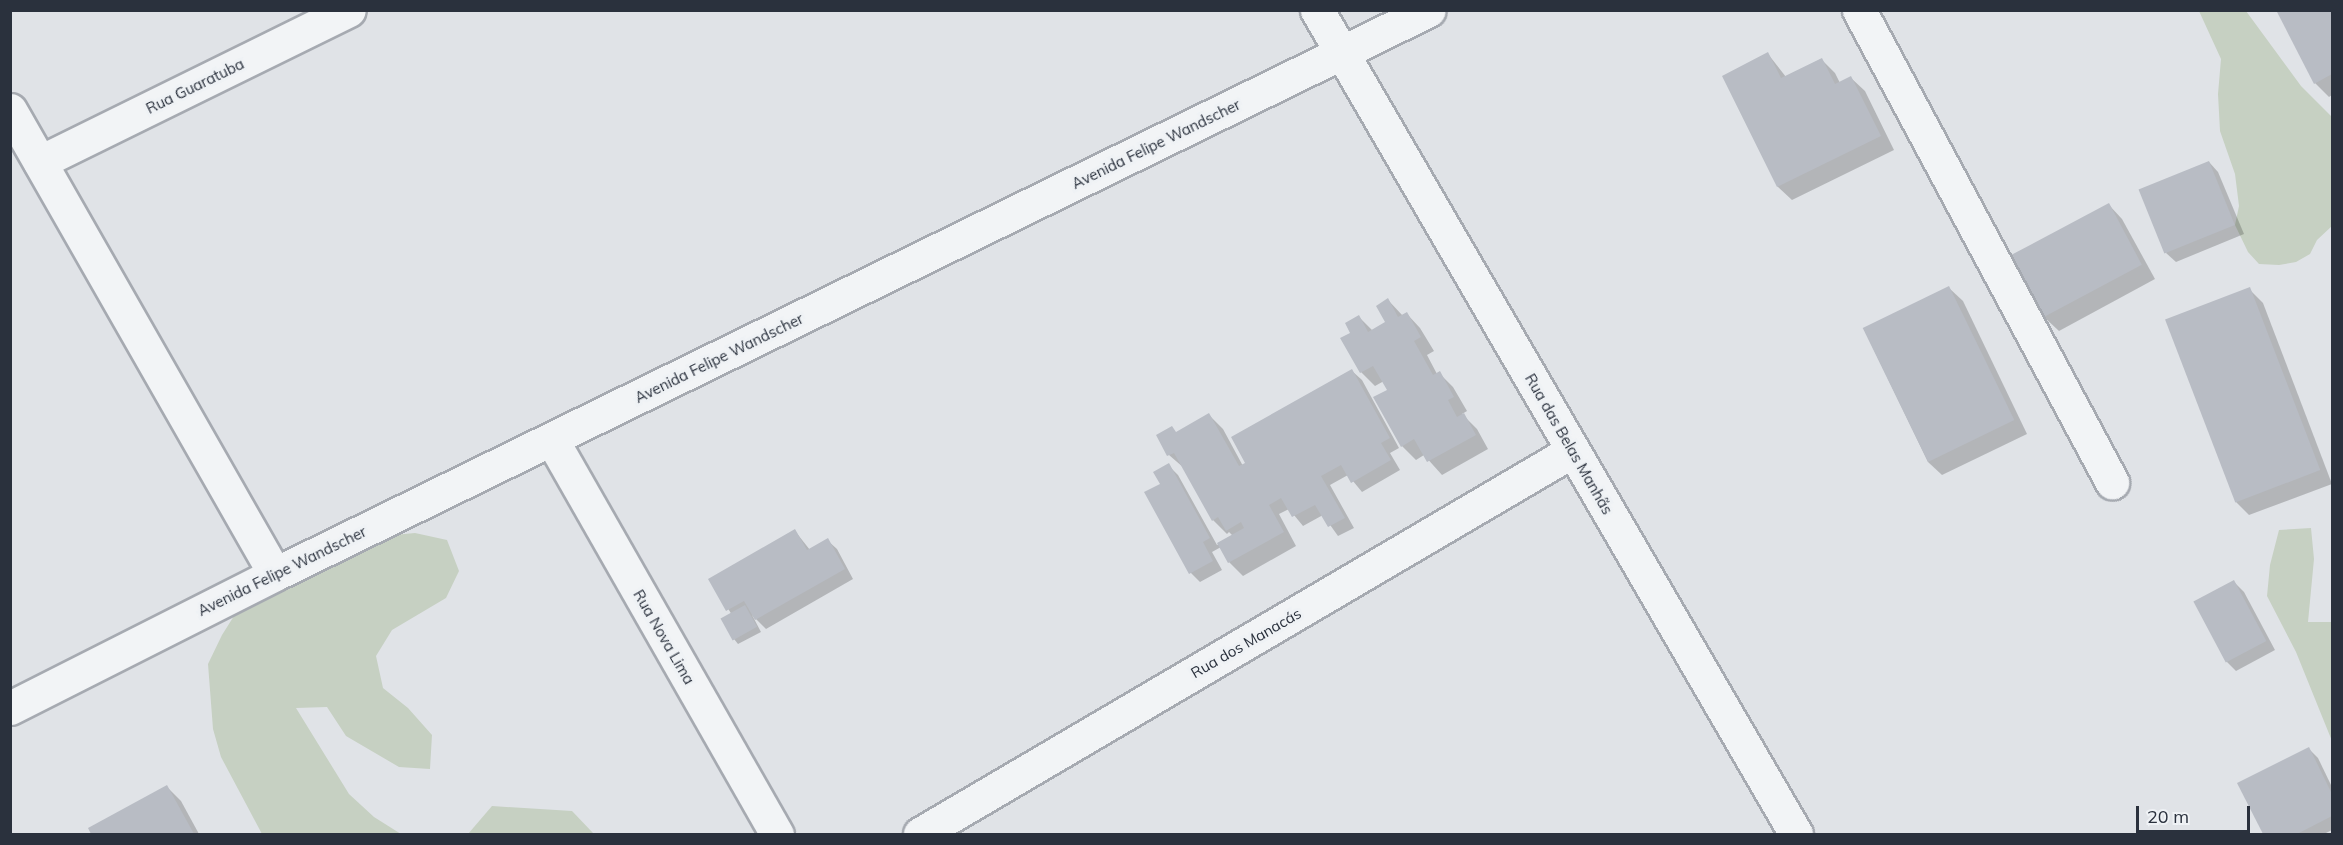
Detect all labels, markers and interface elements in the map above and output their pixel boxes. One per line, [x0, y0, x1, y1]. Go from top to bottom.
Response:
street label: Rua Guaratuba [143, 54, 247, 118]
street label: Avenida Felipe Wandscher [1069, 95, 1243, 193]
street label: Avenida Felipe Wandscher [632, 309, 806, 407]
street label: Rua das Belas Manhãs [1521, 370, 1617, 518]
street label: Avenida Felipe Wandscher [195, 522, 369, 620]
street label: Rua Nova Lima [630, 586, 698, 688]
street label: Rua dos Manacás [1188, 604, 1304, 682]
scale bar [2139, 794, 2253, 832]
text: 20 m [2147, 805, 2189, 828]

